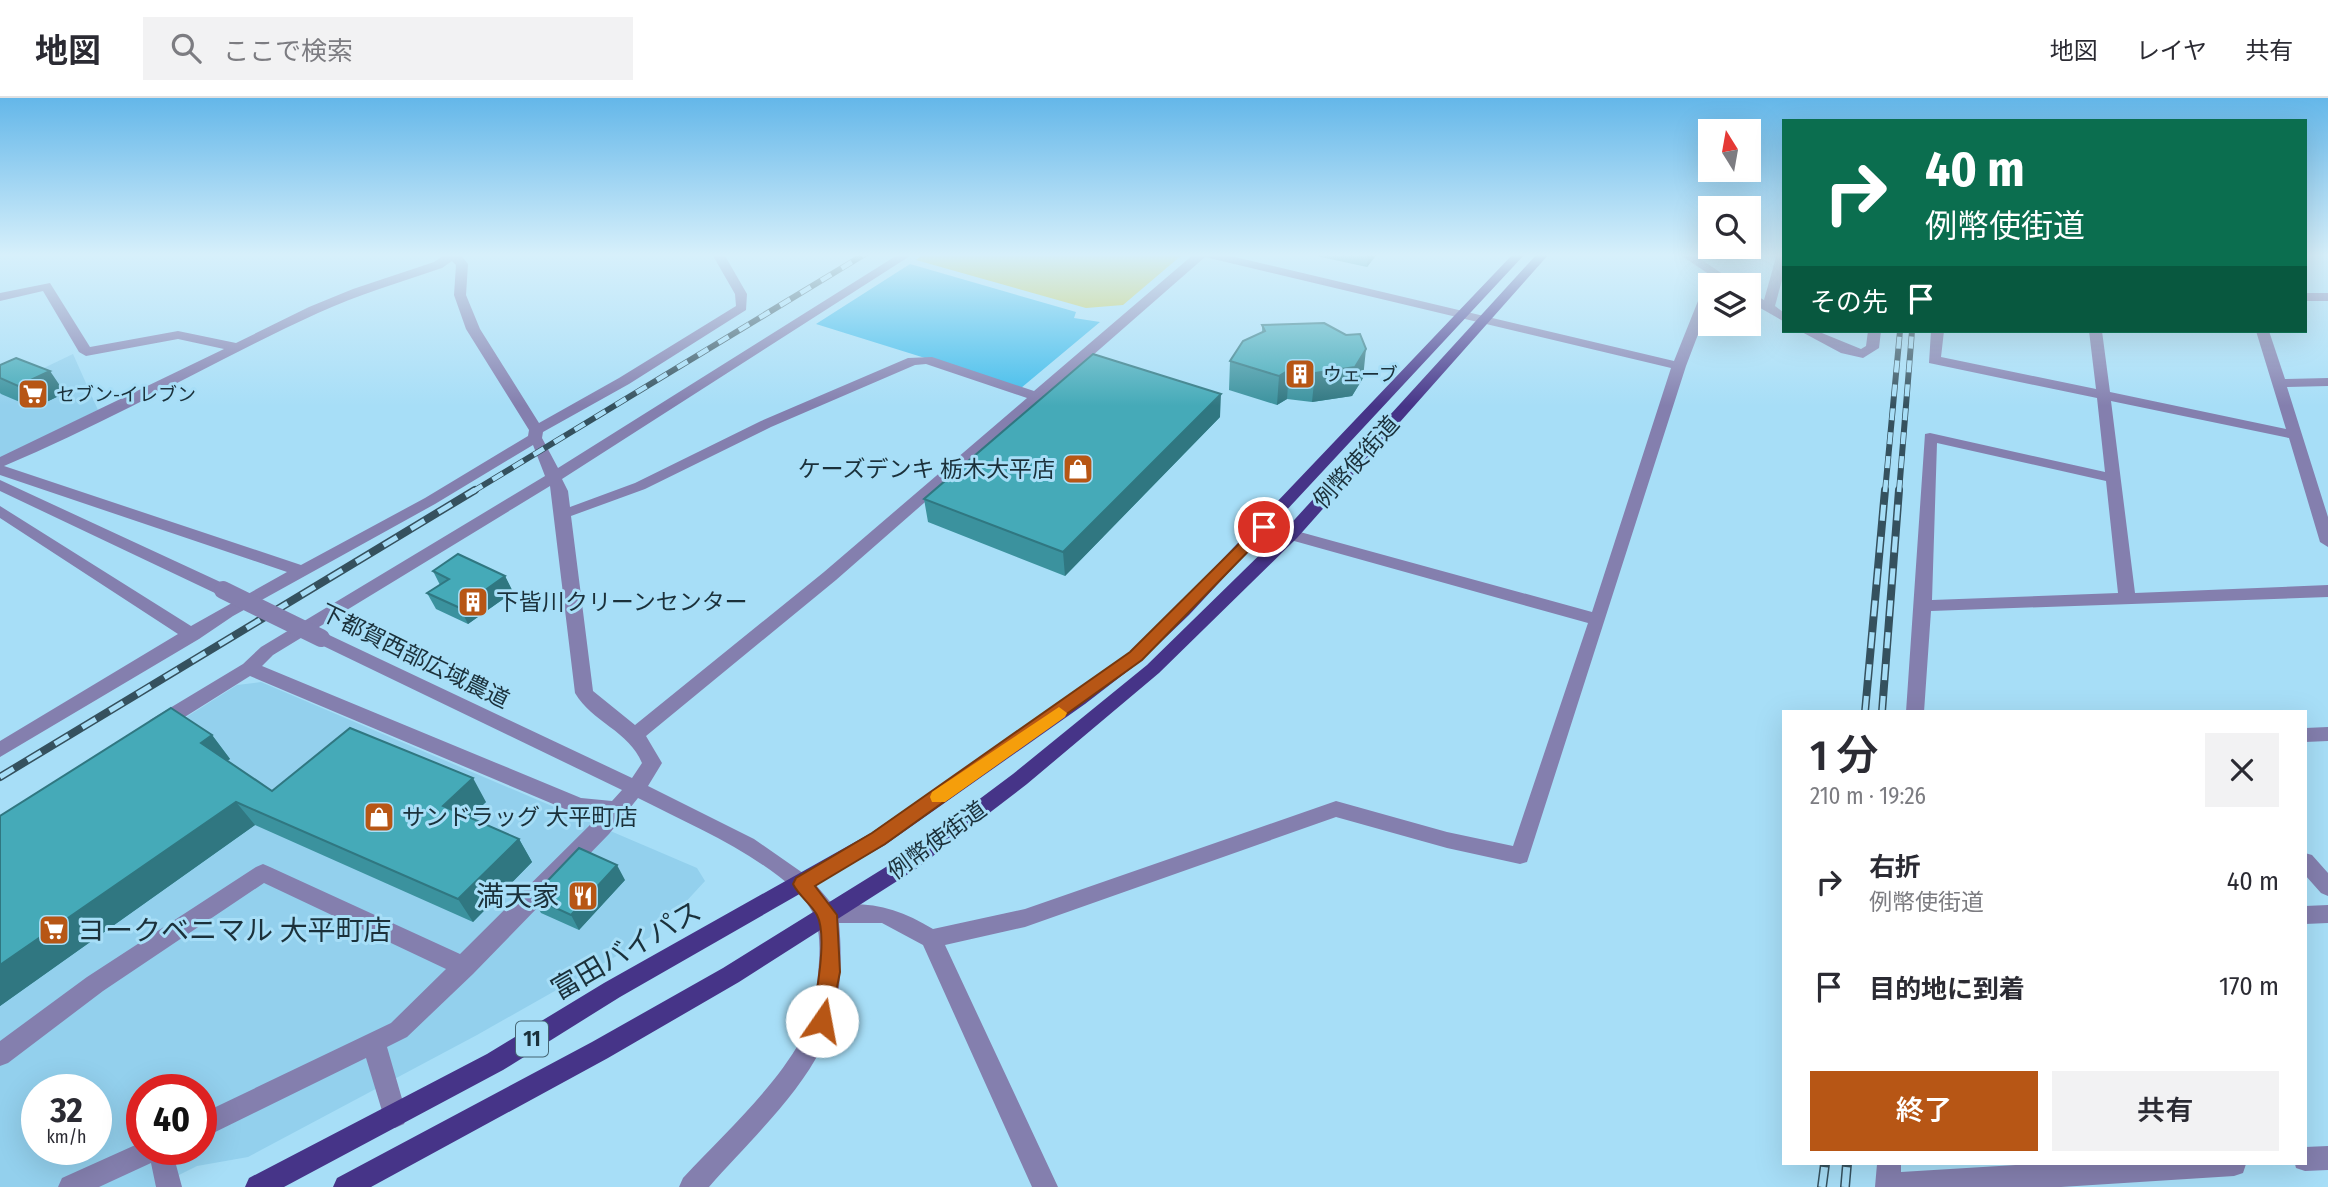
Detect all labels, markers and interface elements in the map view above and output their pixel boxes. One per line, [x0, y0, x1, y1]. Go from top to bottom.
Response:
search box [143, 17, 633, 80]
icon: search [167, 29, 205, 67]
text: 地図 [35, 31, 101, 71]
text: ここで検索 [223, 36, 353, 67]
text: 地図 [2050, 37, 2098, 65]
text: レイヤ [2136, 37, 2207, 65]
text: 共有 [2245, 37, 2293, 65]
north arrow [1698, 119, 1760, 182]
map controls [1698, 119, 1761, 336]
text: 40 m [1925, 140, 2025, 199]
icon: right [1810, 147, 1901, 238]
button: search [1698, 196, 1761, 259]
text: 例幣使街道 [1925, 207, 2085, 245]
button: layers [1698, 273, 1761, 336]
icon: arrive [1902, 280, 1940, 318]
text: その先 [1810, 287, 1888, 318]
building icon: ウェーブ [1283, 357, 1317, 391]
place label: ウェーブ [1323, 363, 1398, 386]
supermarket icon: セブン-イレブン [16, 377, 50, 411]
place label: セブン-イレブン [56, 383, 196, 406]
street label: 例幣使街道 [1307, 410, 1405, 514]
shop icon: ケーズデンキ 栃木大平店 [1061, 452, 1095, 486]
place label: ケーズデンキ 栃木大平店 [798, 455, 1055, 483]
pin [1234, 497, 1294, 557]
icon: arrive [1245, 508, 1283, 546]
building icon: 下皆川クリーンセンター [456, 585, 490, 619]
place label: 下皆川クリーンセンター [496, 588, 748, 616]
street label: 下都賀西部広域農道 [316, 598, 514, 714]
text: 1 分 [1810, 731, 1879, 781]
button: close [2205, 733, 2279, 807]
text: 210 m · 19:26 [1810, 782, 1926, 810]
street label: 例幣使街道 [882, 795, 992, 885]
shop icon: サンドラッグ 大平町店 [362, 800, 396, 834]
place label: サンドラッグ 大平町店 [402, 803, 637, 831]
text: 右折 [1869, 852, 1921, 883]
icon: right [1810, 863, 1848, 901]
text: 40 m [2227, 866, 2279, 897]
restaurant icon: 満天家 [566, 879, 600, 913]
place label: 満天家 [476, 880, 560, 913]
text: 例幣使街道 [1869, 888, 1984, 916]
street label: 富田バイパス [545, 894, 707, 1007]
supermarket icon: ヨークベニマル 大平町店 [37, 913, 71, 947]
place label: ヨークベニマル 大平町店 [77, 914, 392, 947]
icon: arrive [1810, 968, 1848, 1006]
text: 170 m [2219, 971, 2279, 1002]
text: 目的地に到着 [1869, 974, 2025, 1005]
position arrow [785, 984, 859, 1058]
road number: 11 [516, 1021, 548, 1056]
button: 終了 [1810, 1071, 2038, 1151]
button: 共有 [2052, 1071, 2279, 1151]
speed limit sign: 40 [126, 1074, 217, 1165]
text: 32 [50, 1089, 83, 1131]
text: km/h [46, 1126, 87, 1148]

